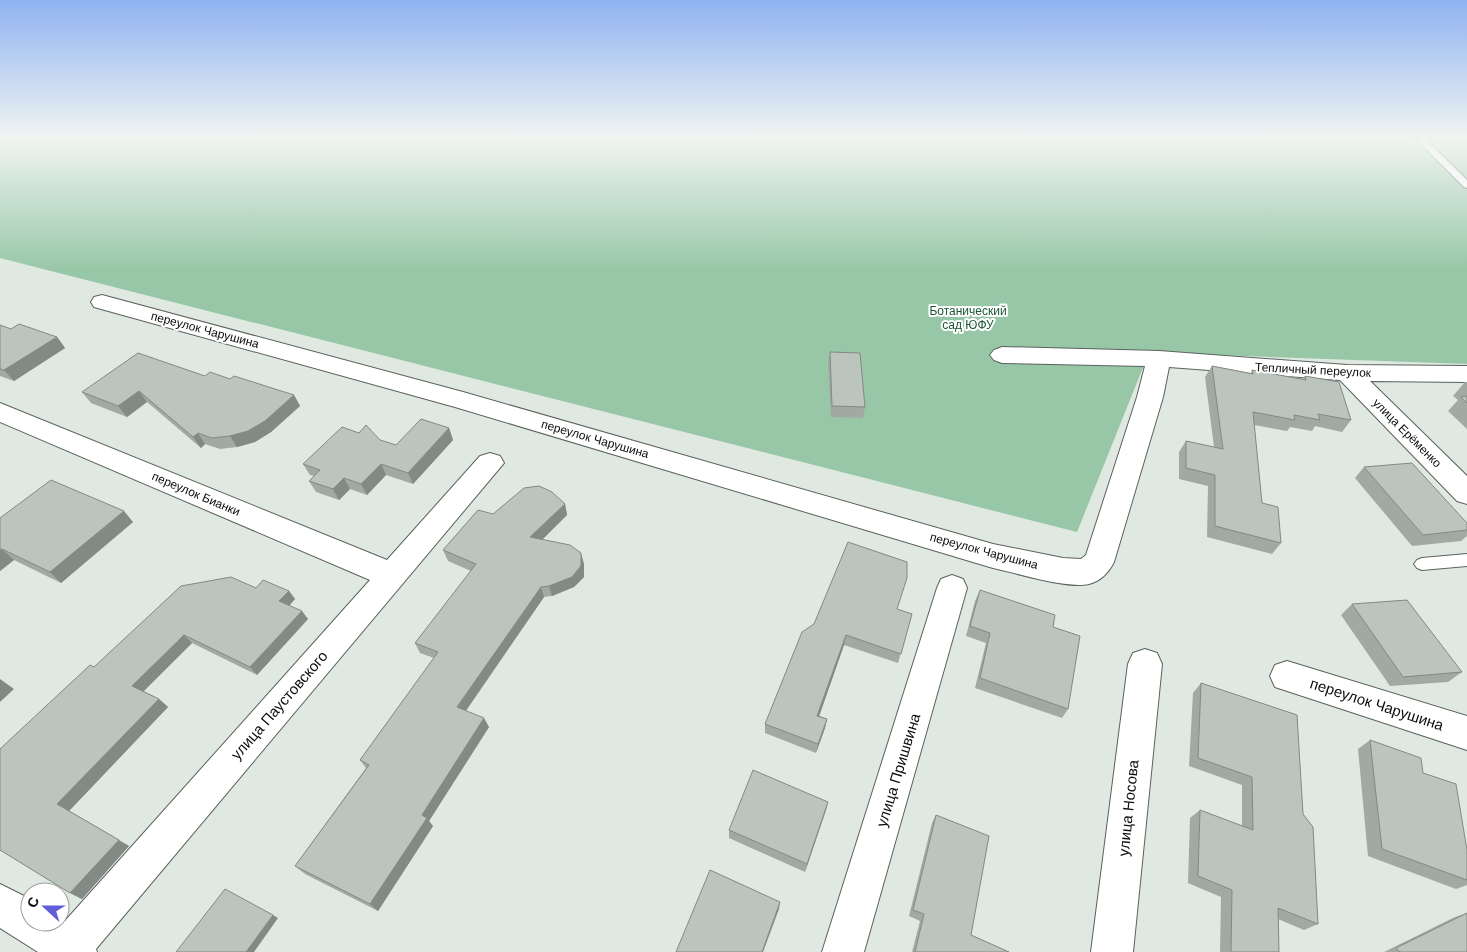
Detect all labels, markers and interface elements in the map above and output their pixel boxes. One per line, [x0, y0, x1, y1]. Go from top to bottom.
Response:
park label: Ботанический сад ЮФУ [929, 304, 1007, 332]
street label: переулок Чарушина [149, 309, 261, 351]
street label: Тепличный переулок [1255, 360, 1372, 380]
street label: улица Ерёменко [1370, 396, 1444, 470]
street label: переулок Чарушина [540, 417, 651, 461]
street label: переулок Бианки [150, 469, 242, 519]
street label: переулок Чарушина [928, 530, 1040, 572]
street label: улица Паустовского [227, 647, 331, 763]
street label: переулок Чарушина [1308, 674, 1446, 734]
street label: улица Пришвина [873, 711, 924, 829]
street label: улица Носова [1114, 758, 1142, 857]
north arrow [20, 882, 70, 932]
text: С [24, 895, 42, 910]

